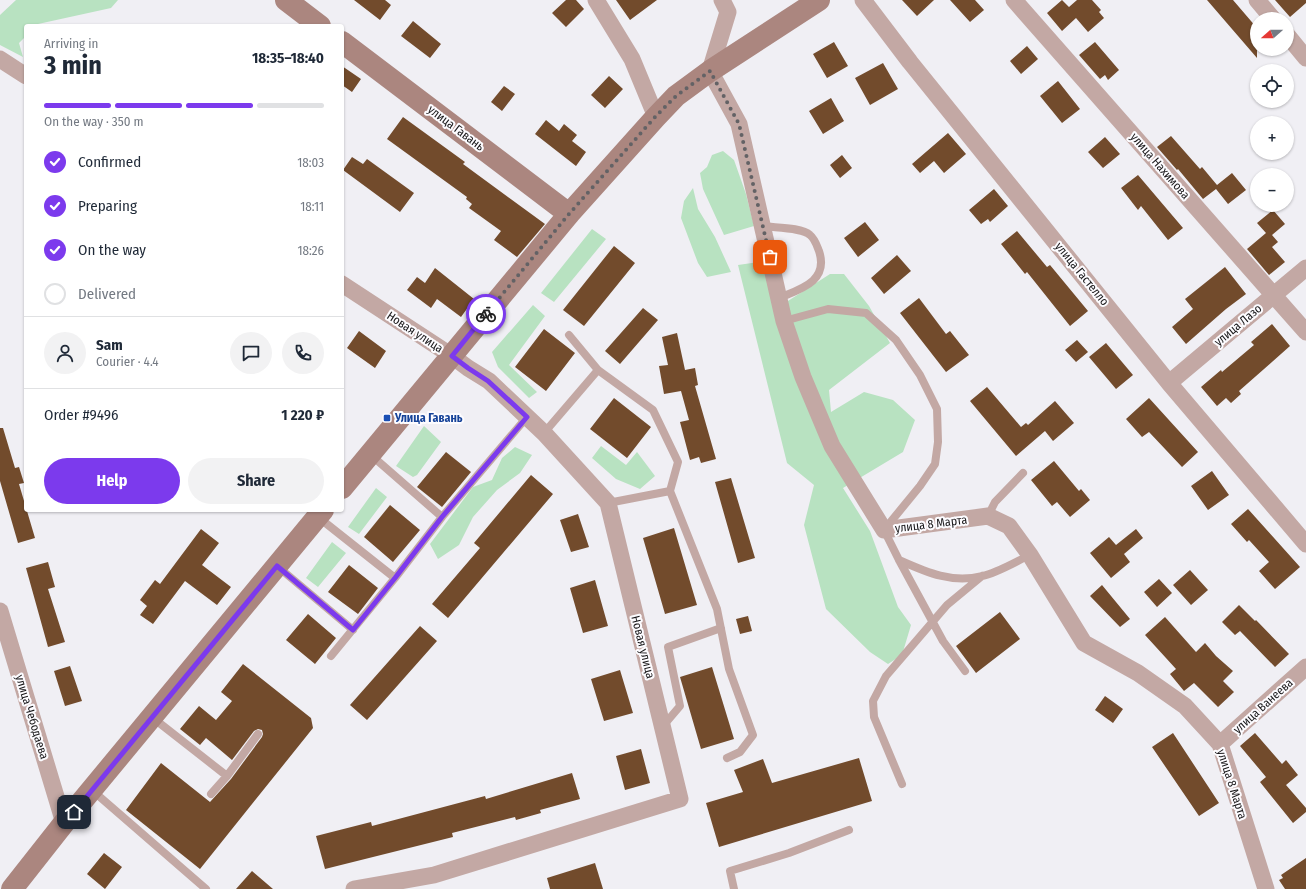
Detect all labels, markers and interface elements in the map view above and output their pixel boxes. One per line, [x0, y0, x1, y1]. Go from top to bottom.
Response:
north arrow [1250, 12, 1294, 56]
map controls [1250, 12, 1294, 212]
text: Arriving in [44, 36, 98, 51]
text: 18:35–18:40 [252, 49, 324, 67]
text: 3 min [44, 50, 102, 81]
button: locate [1250, 64, 1294, 108]
street label: улица Гавань [425, 102, 487, 154]
text: On the way · 350 m [44, 114, 144, 129]
button: + [1250, 116, 1294, 160]
street label: улица Нахимова [1127, 130, 1193, 202]
icon: check [44, 151, 66, 173]
text: Confirmed [78, 153, 141, 171]
text: 18:03 [297, 155, 324, 170]
button: − [1250, 168, 1294, 212]
icon: check [44, 195, 66, 217]
text: Preparing [78, 197, 137, 215]
text: 18:11 [300, 199, 324, 214]
icon: check [44, 239, 66, 261]
pin [753, 240, 787, 274]
street label: улица Гастелло [1052, 240, 1112, 308]
text: On the way [78, 241, 146, 259]
text: 18:26 [297, 243, 324, 258]
icon: bag [759, 246, 781, 268]
text: Delivered [78, 285, 136, 303]
courier [466, 294, 506, 334]
street label: улица Лазо [1212, 301, 1264, 349]
icon: bike [475, 303, 497, 325]
street label: Новая улица [384, 309, 446, 355]
button: person [44, 332, 86, 374]
button: chat [230, 332, 272, 374]
button: phone [282, 332, 324, 374]
text: Sam [96, 336, 123, 354]
text: Courier · 4.4 [96, 354, 159, 369]
text: Order #9496 [44, 406, 118, 424]
text: 1 220 ₽ [281, 406, 324, 424]
place label: Улица Гавань [394, 411, 463, 425]
marker: Улица Гавань [382, 413, 392, 423]
button: Help [44, 458, 180, 504]
button: Share [188, 458, 324, 504]
street label: улица 8 Марта [894, 513, 968, 535]
street label: Новая улица [628, 614, 658, 680]
street label: улица Чебодаева [13, 673, 52, 761]
street label: улица Ванеева [1230, 676, 1296, 736]
street label: улица 8 Марта [1214, 747, 1250, 821]
pin [57, 795, 91, 829]
icon: home [63, 801, 85, 823]

